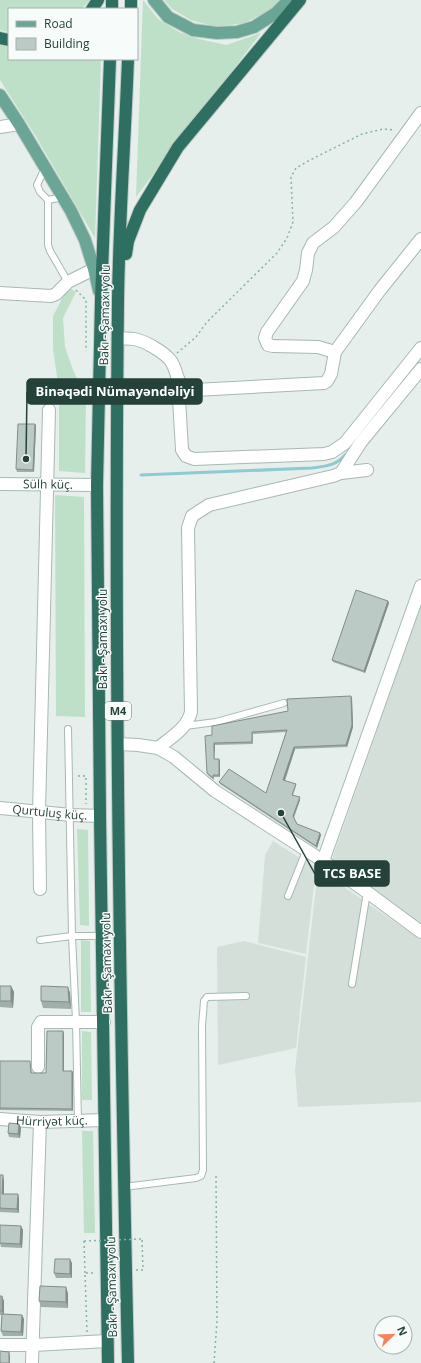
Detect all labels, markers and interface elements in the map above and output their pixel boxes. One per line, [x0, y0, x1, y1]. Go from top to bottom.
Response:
legend [8, 8, 138, 60]
text: Road [44, 15, 73, 32]
text: Building [44, 35, 90, 52]
street label: Bakı - Şamaxı yolu [95, 264, 114, 366]
callout: Binəqədi Nümayəndəliyi [27, 379, 202, 404]
text: Binəqədi Nümayəndəliyi [36, 382, 195, 400]
street label: Sülh küç. [23, 475, 73, 493]
street label: Bakı - Şamaxı yolu [94, 589, 111, 689]
road number: M4 [105, 702, 131, 720]
street label: Qurtuluş küç. [12, 800, 87, 824]
callout: TCS BASE [315, 861, 389, 886]
text: TCS BASE [323, 864, 381, 882]
street label: Bakı - Şamaxı yolu [97, 912, 116, 1014]
street label: Hürriyət küç. [15, 1111, 88, 1130]
street label: Bakı - Şamaxı yolu [102, 1236, 121, 1338]
north arrow [373, 1315, 413, 1355]
text: N [394, 1324, 411, 1338]

